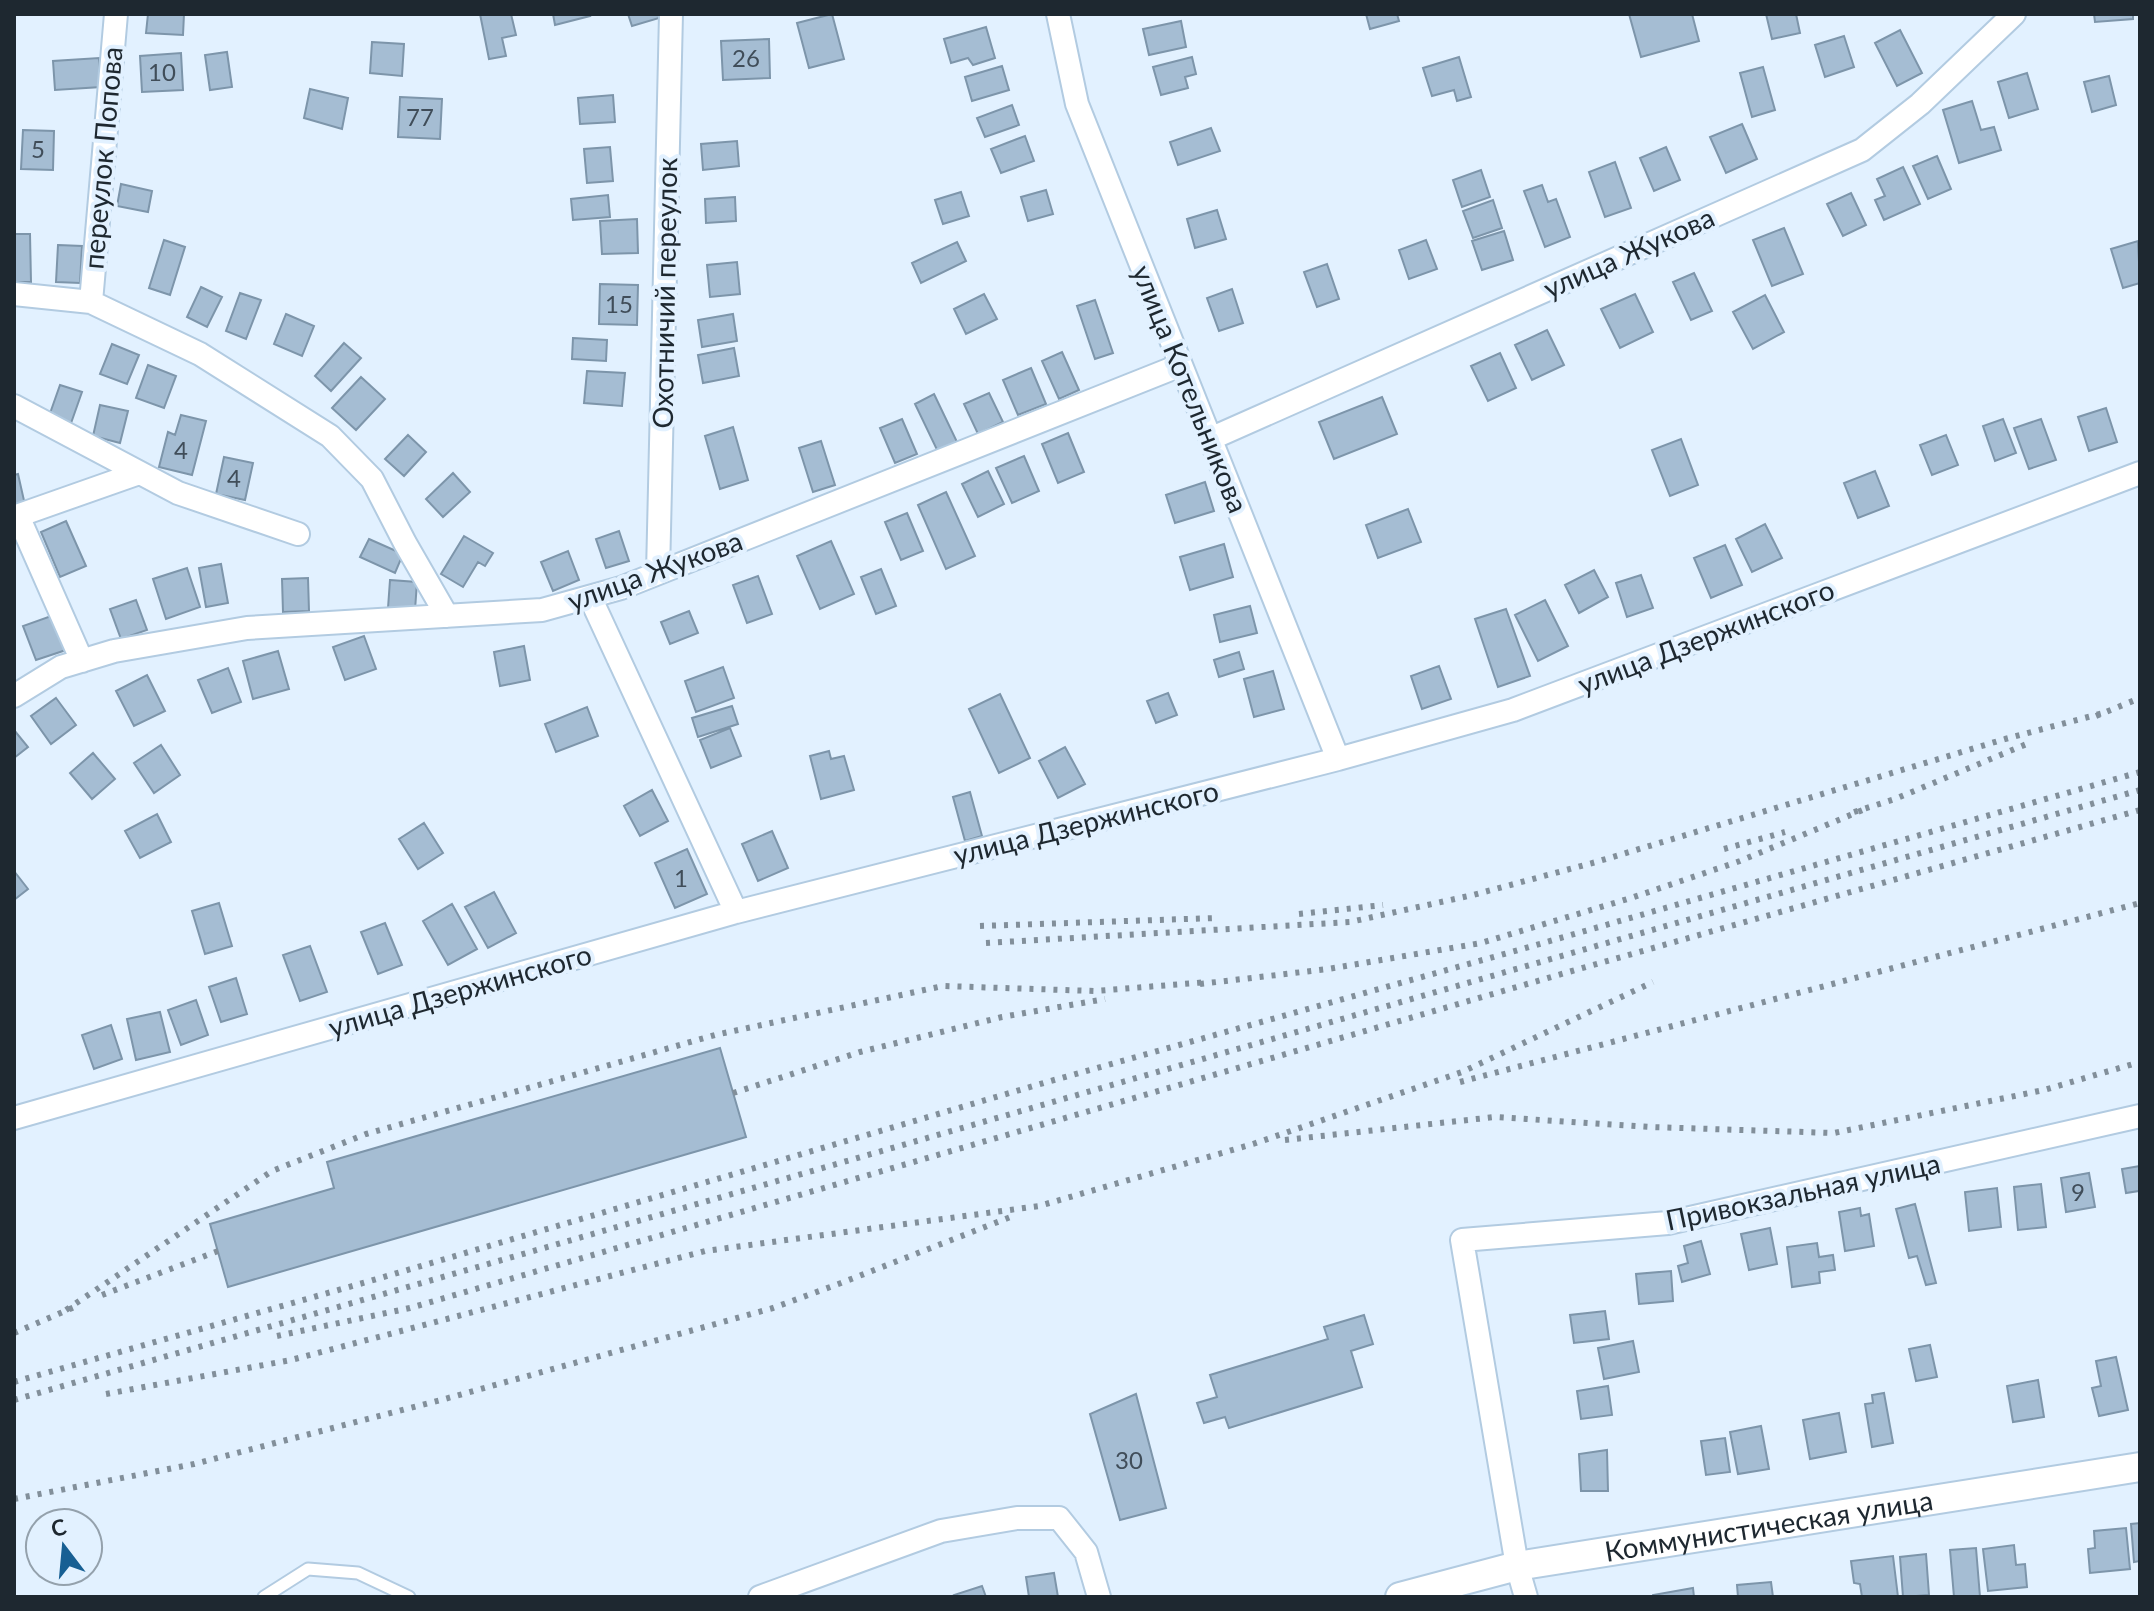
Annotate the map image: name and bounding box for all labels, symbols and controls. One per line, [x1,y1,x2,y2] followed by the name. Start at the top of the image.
[732,43,760,72] house number: 26
[75,45,129,271] street label: переулок Попова
[148,57,176,86] house number: 10
[406,102,434,131] house number: 77
[31,134,45,163] house number: 5
[645,157,683,429] street label: Охотничий переулок
[1538,199,1719,305] street label: улица Жукова
[1126,260,1256,518] street label: улица Котельникова
[605,289,633,318] house number: 15
[174,435,188,464] house number: 4
[227,463,241,492] house number: 4
[563,523,747,617] street label: улица Жукова
[1573,571,1839,701] street label: улица Дзержинского
[950,773,1222,871] street label: улица Дзержинского
[674,863,688,892] house number: 1
[324,936,595,1044] street label: улица Дзержинского
[1662,1145,1943,1237] street label: Привокзальная улица
[2071,1177,2085,1206] house number: 9
[1115,1445,1143,1474] house number: 30
[1602,1482,1935,1568] street label: Коммунистическая улица
[24,1507,104,1587] north arrow
[48,1512,69,1542] text: С

